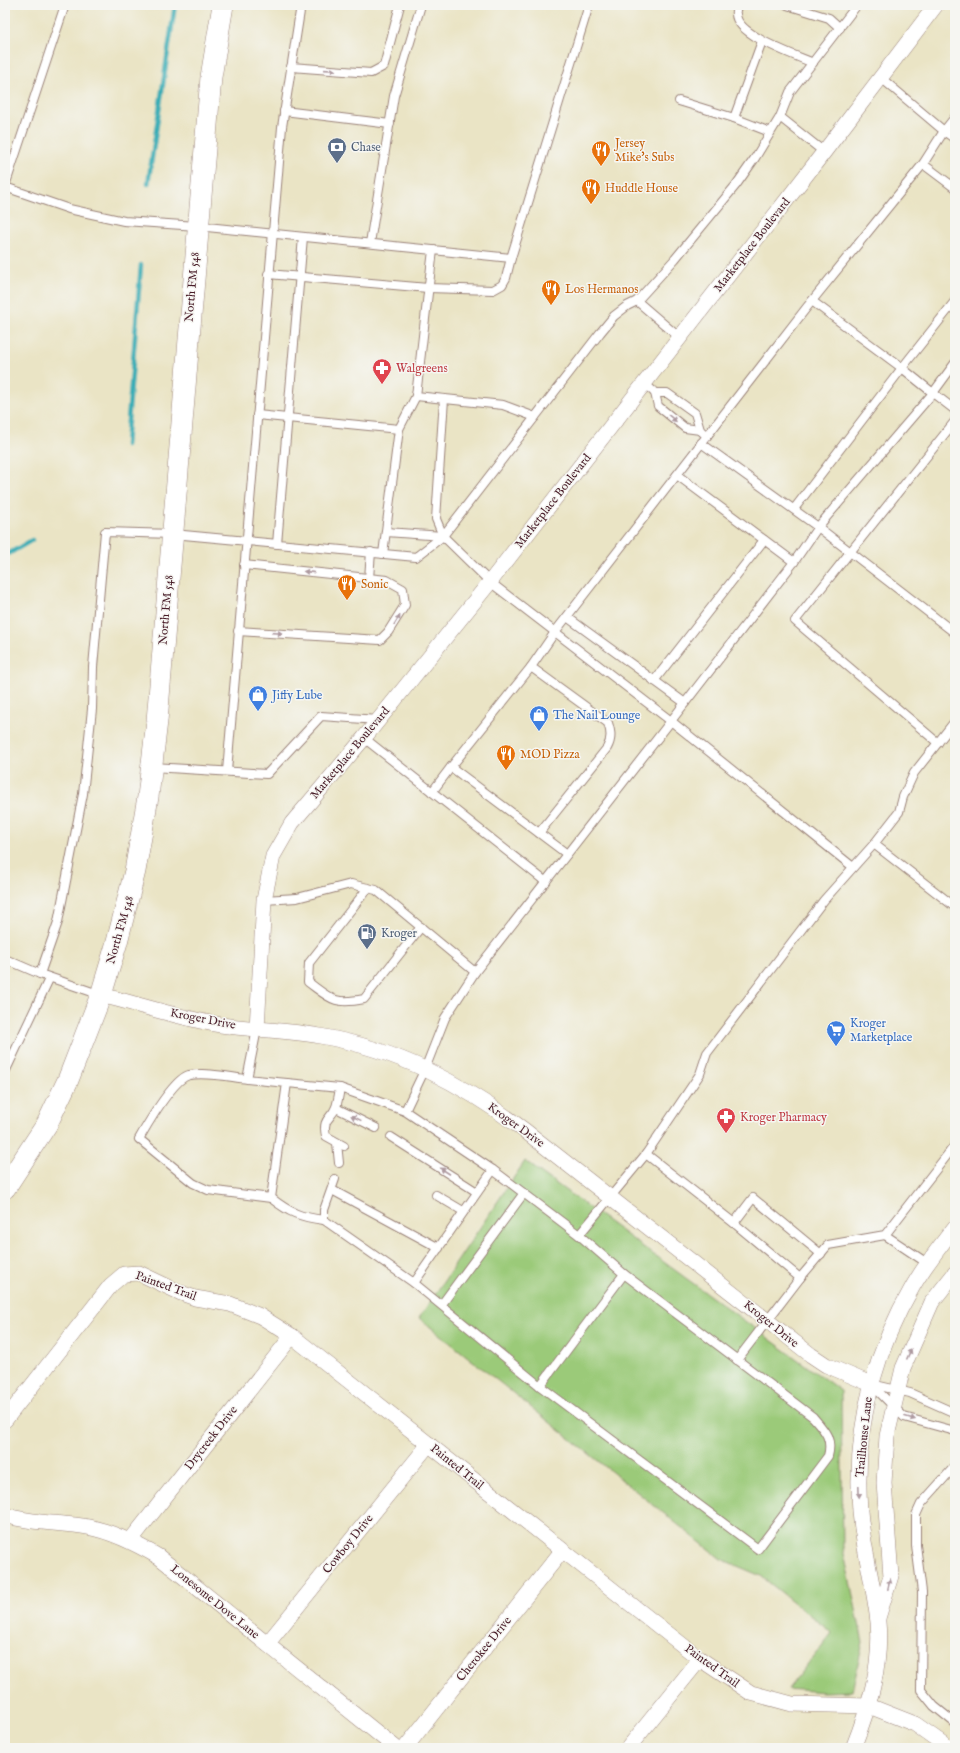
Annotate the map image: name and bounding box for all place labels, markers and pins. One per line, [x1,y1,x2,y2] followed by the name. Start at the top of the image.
[326,136,348,164] bank icon: Chase
[613,136,674,165] place label: Jersey Mike's Subs
[590,139,612,167] restaurant icon: Jersey Mike's Subs
[351,140,381,155] place label: Chase
[580,177,602,205] restaurant icon: Huddle House
[605,181,678,196] place label: Huddle House
[540,278,562,306] restaurant icon: Los Hermanos
[565,282,639,297] place label: Los Hermanos
[371,357,393,385] pharmacy icon: Walgreens
[396,361,448,376] place label: Walgreens
[336,573,358,601] restaurant icon: Sonic
[361,577,388,592] place label: Sonic
[247,684,269,712] shop icon: Jiffy Lube
[270,688,323,704] place label: Jiffy Lube
[528,704,550,732] shop icon: The Nail Lounge
[553,708,641,723] place label: The Nail Lounge
[495,743,517,771] restaurant icon: MOD Pizza
[520,747,580,762] place label: MOD Pizza
[356,922,378,950] fuel station icon: Kroger
[381,926,418,941] place label: Kroger
[850,1016,913,1046] place label: Kroger Marketplace
[825,1019,847,1047] supermarket icon: Kroger Marketplace
[715,1106,737,1134] pharmacy icon: Kroger Pharmacy
[740,1110,827,1125] place label: Kroger Pharmacy

